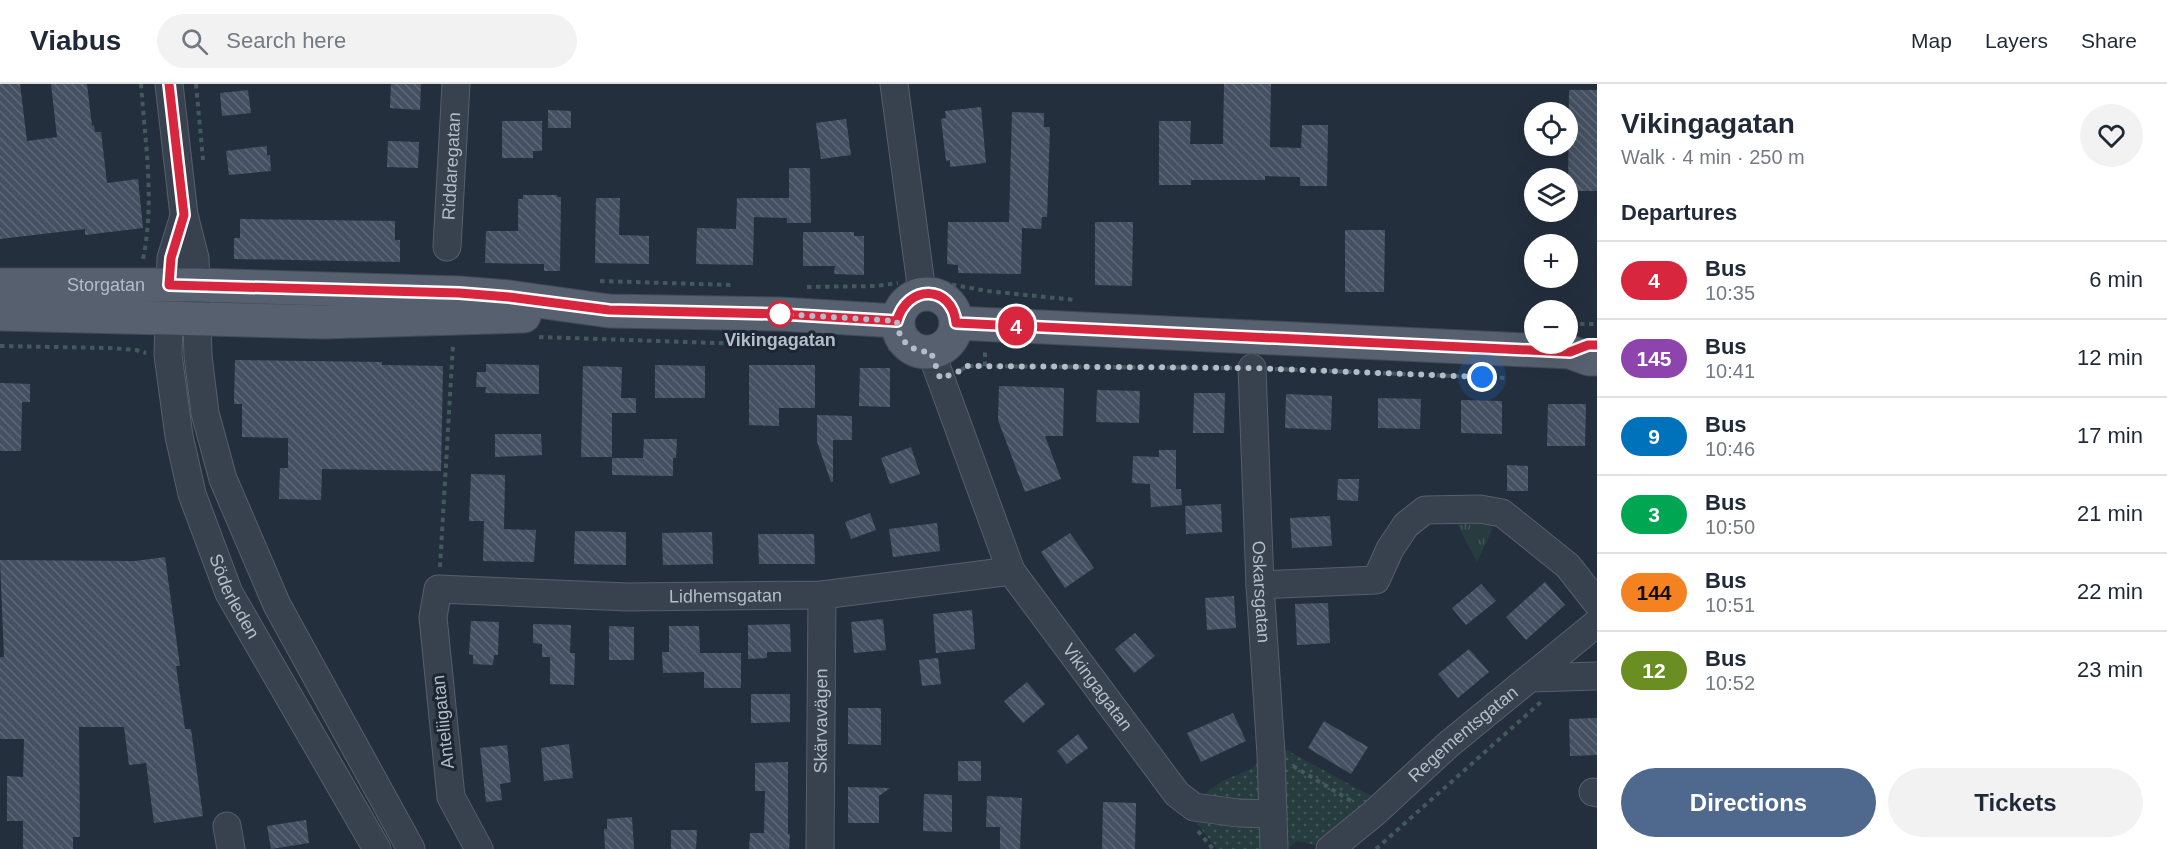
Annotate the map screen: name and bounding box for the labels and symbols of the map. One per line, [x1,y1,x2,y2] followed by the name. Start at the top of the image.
[438,112,464,221] street label: Riddaregatan
[67,275,145,295] street label: Storgatan
[767,301,793,327] marker: Vikingagatan
[996,306,1036,346] line badge: 4
[724,330,836,350] place label: Vikingagatan
[1467,362,1497,392] your location
[1248,540,1274,643] street label: Oskarsgatan
[205,551,263,642] street label: Söderleden
[669,585,782,607] street label: Lidhemsgatan
[1058,640,1137,735] street label: Vikingagatan
[811,668,831,774] street label: Skärvavägen
[428,674,458,770] street label: Anteliigatan
[1404,682,1522,786] street label: Regementsgatan

